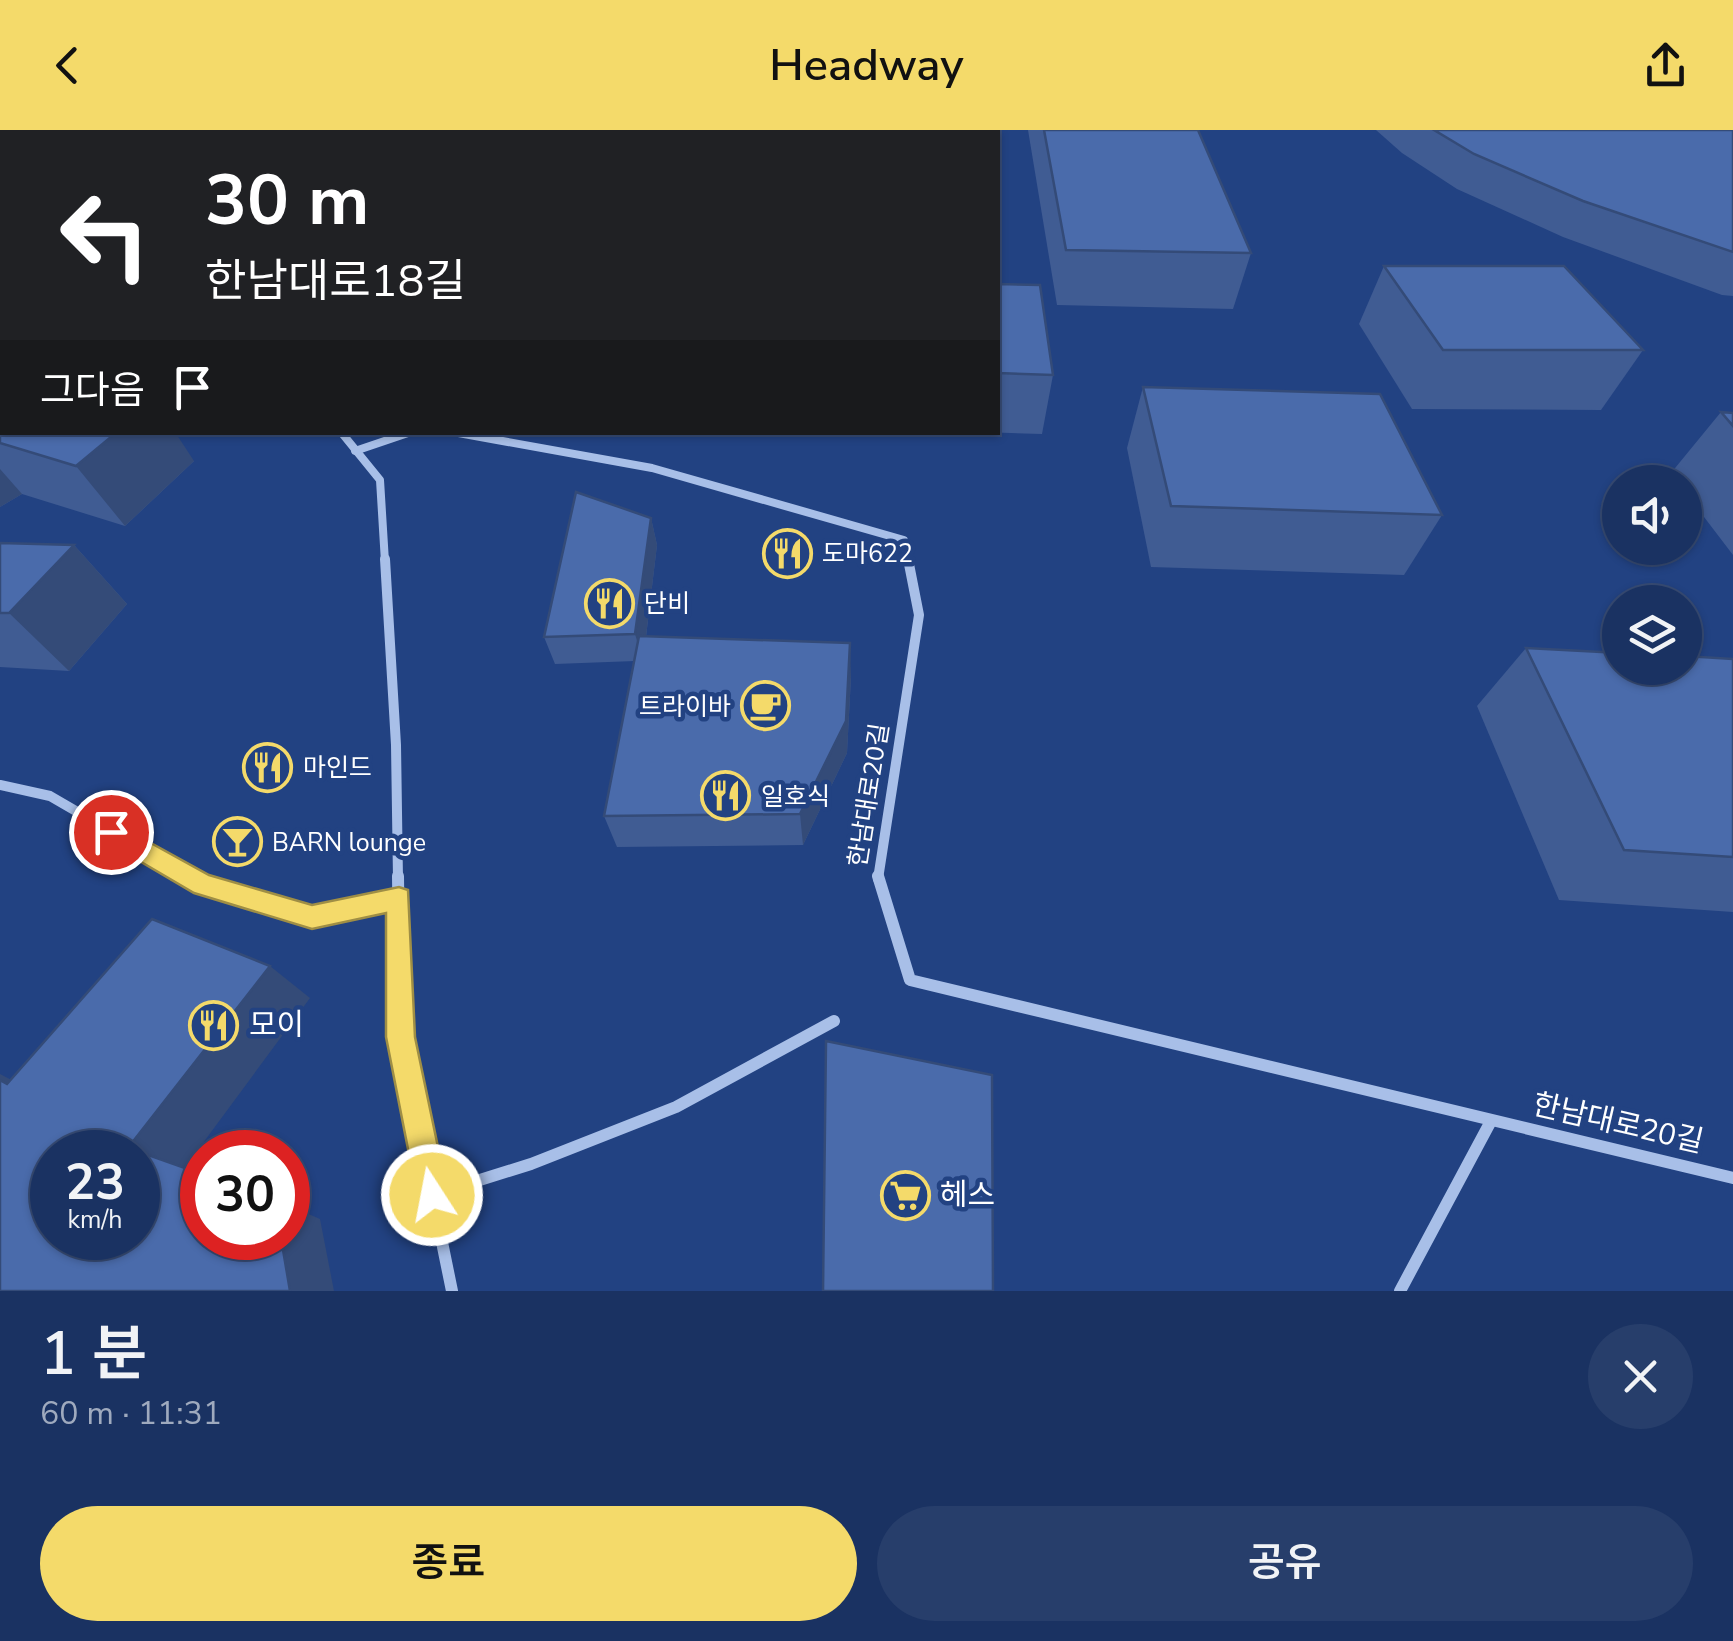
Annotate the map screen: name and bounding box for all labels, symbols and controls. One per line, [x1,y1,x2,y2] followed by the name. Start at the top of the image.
[769,35,964,96] text: Headway
[40,38,95,93] icon: back
[1638,38,1693,93] icon: share
[205,153,369,249] text: 30 m
[40,170,170,300] icon: left
[205,251,466,312] text: 한남대로18길
[165,360,220,415] icon: arrive
[40,365,145,416] text: 그다음
[1602,465,1702,685] map controls
[1602,465,1702,565] button: sound
[761,527,813,579] restaurant icon: 도마622
[822,537,913,571] place label: 도마622
[583,577,635,629] restaurant icon: 단비
[1602,585,1702,685] button: layers
[644,587,690,621] place label: 단비
[740,680,792,732] cafe icon: 트라이바
[639,690,731,724] place label: 트라이바
[841,721,897,869] street label: 한남대로20길
[242,741,294,793] restaurant icon: 마인드
[303,751,372,785] place label: 마인드
[700,770,752,822] restaurant icon: 일호식
[761,780,830,814] place label: 일호식
[69,790,154,875] pin
[84,805,139,860] icon: arrive
[211,816,263,868] bar icon: BARN lounge
[272,826,426,860] place label: BARN lounge
[188,999,240,1051] restaurant icon: 모이
[249,1005,304,1046] place label: 모이
[1529,1084,1707,1163] street label: 한남대로20길
[180,1130,310,1260] speed limit sign: 30
[380,1143,484,1247] position arrow
[65,1148,125,1217] text: 23
[879,1169,931,1221] supermarket icon: 헤스
[940,1175,995,1216] place label: 헤스
[67,1203,123,1237] text: km/h
[40,1313,147,1395] text: 1 분
[1588,1324,1693,1429] button: close
[40,1392,222,1435] text: 60 m · 11:31
[40,1506,857,1621] button: 종료
[877,1506,1693,1621] button: 공유

